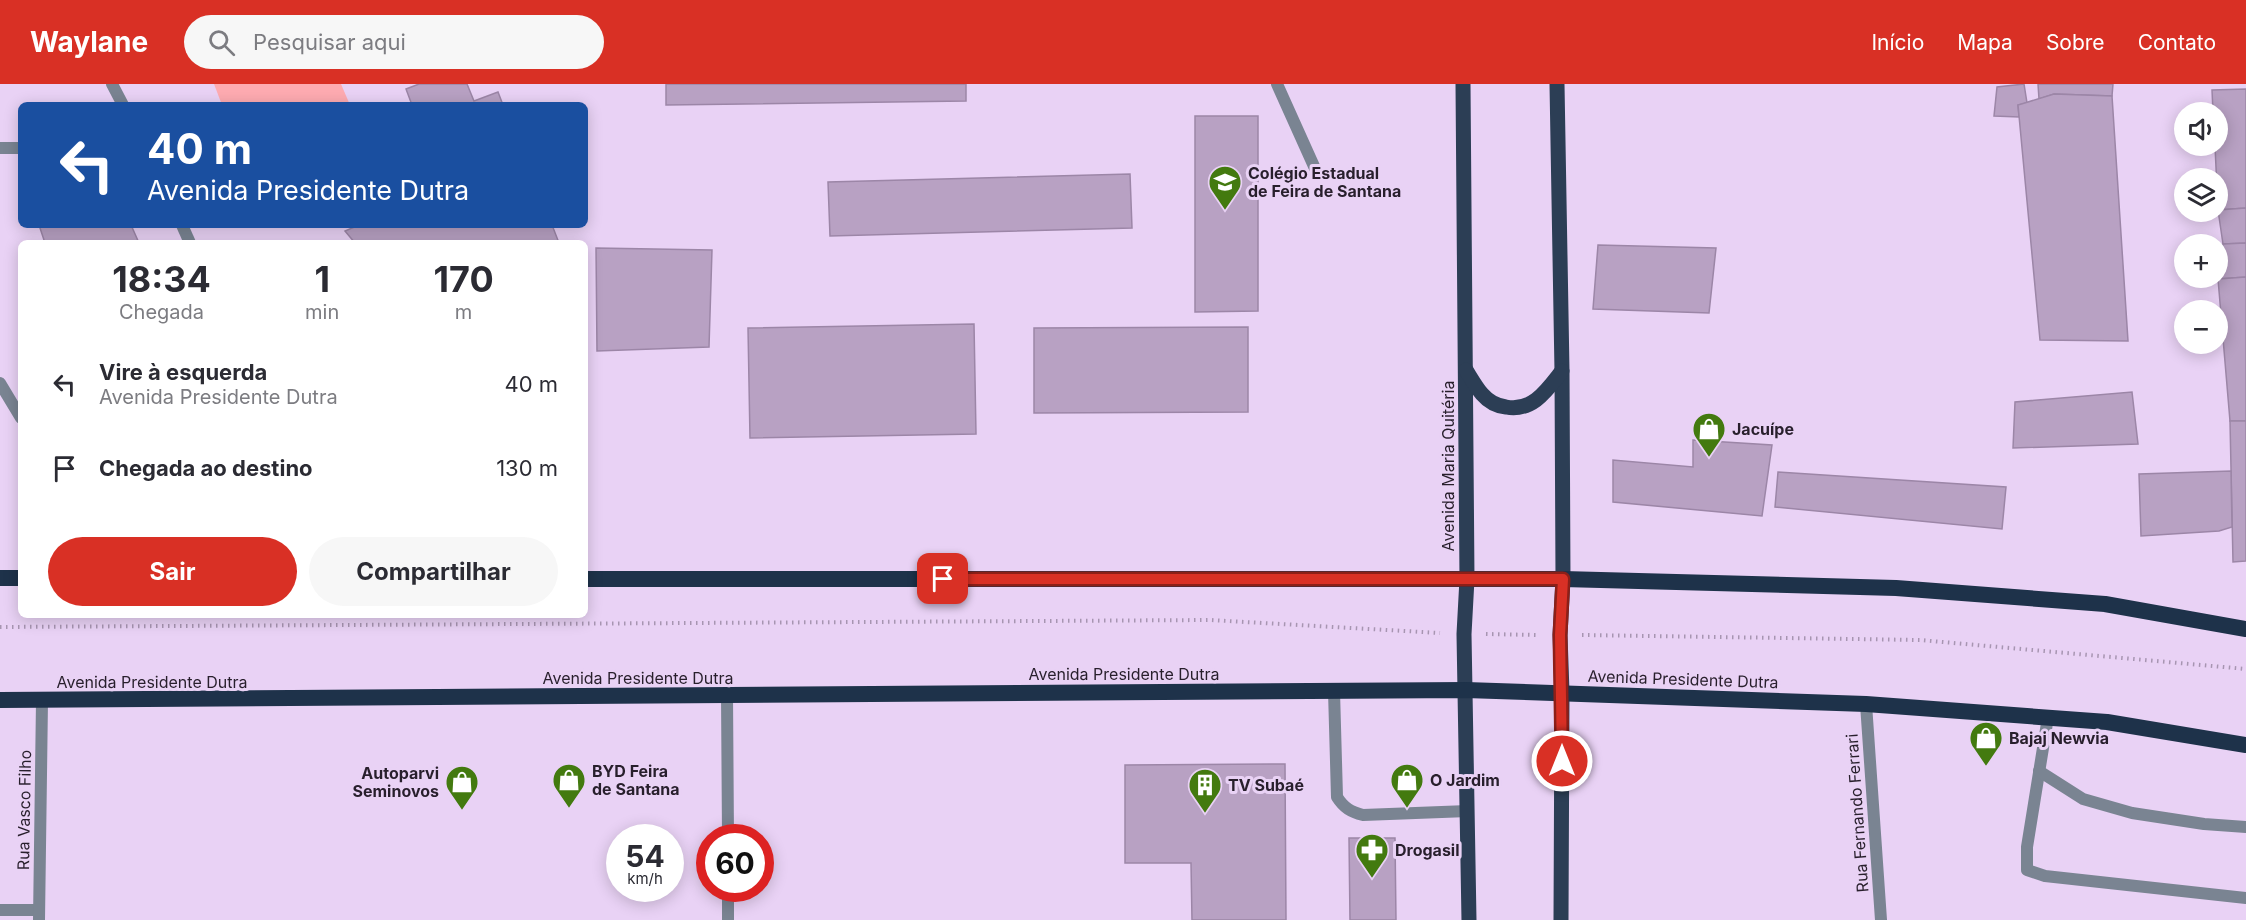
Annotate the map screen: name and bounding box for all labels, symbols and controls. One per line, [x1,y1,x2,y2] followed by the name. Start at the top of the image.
[184,15,604,69] search box
[30,25,148,59] text: Waylane
[205,26,238,59] icon: search
[253,29,406,55] text: Pesquisar aqui
[1871,30,1924,55] text: Início
[1957,30,2013,55] text: Mapa
[2046,30,2105,55] text: Sobre
[2138,30,2216,55] text: Contato
[2174,102,2228,354] map controls
[2174,102,2228,156] button: sound
[147,123,252,174] text: 40 m
[48,126,126,204] icon: left
[1248,163,1401,201] place label: Colégio Estadual de Feira de Santana
[1207,164,1243,211] school or university icon: Colégio Estadual de Feira de Santana
[2174,168,2228,222] button: layers
[147,174,469,207] text: Avenida Presidente Dutra
[2174,234,2228,288] button: +
[112,257,211,301] text: 18:34
[314,257,330,301] text: 1
[434,257,494,301] text: 170
[119,300,204,324] text: Chegada
[305,300,339,324] text: min
[455,300,472,324] text: m
[2174,300,2228,354] button: −
[99,359,267,385] text: Vire à esquerda
[48,368,81,401] icon: left
[504,371,558,397] text: 40 m
[1438,381,1458,551] street label: Avenida Maria Quitéria
[99,385,338,409] text: Avenida Presidente Dutra
[1691,411,1727,458] shop icon: Jacuípe
[1732,419,1794,439] place label: Jacuípe
[48,452,81,485] icon: arrive
[99,455,313,481] text: Chegada ao destino
[496,455,558,481] text: 130 m
[48,537,297,606] button: Sair
[309,537,558,606] button: Compartilhar
[917,553,968,604] pin
[926,562,959,595] icon: arrive
[1029,664,1219,684] street label: Avenida Presidente Dutra
[1587,666,1779,692] street label: Avenida Presidente Dutra
[543,668,733,688] street label: Avenida Presidente Dutra
[57,672,247,692] street label: Avenida Presidente Dutra
[1968,720,2004,767] shop icon: Bajaj Newvia
[2009,728,2109,748] place label: Bajaj Newvia
[1530,729,1594,793] position arrow
[1841,733,1873,893] street label: Rua Fernando Ferrari
[13,750,35,870] street label: Rua Vasco Filho
[592,761,680,799] place label: BYD Feira de Santana
[551,762,587,809] shop icon: BYD Feira de Santana
[1389,762,1425,809] shop icon: O Jardim
[352,763,439,801] place label: Autoparvi Seminovos
[444,764,480,811] shop icon: Autoparvi Seminovos
[1187,767,1223,814] building icon: TV Subaé
[1430,770,1500,790] place label: O Jardim
[1228,775,1304,795] place label: TV Subaé
[696,824,774,902] speed limit sign: 60
[1354,832,1390,879] pharmacy icon: Drogasil
[625,838,665,874] text: 54
[1395,840,1460,860] place label: Drogasil
[627,869,663,888] text: km/h

